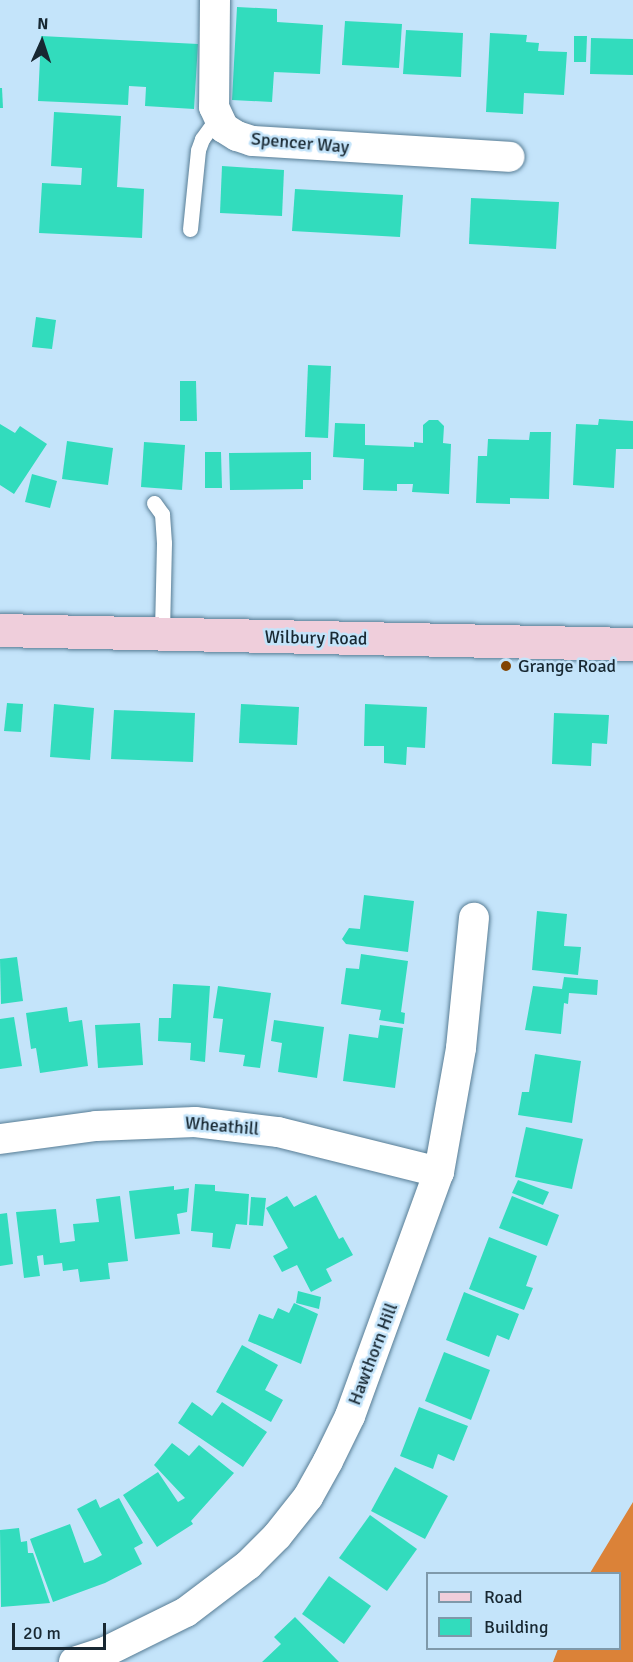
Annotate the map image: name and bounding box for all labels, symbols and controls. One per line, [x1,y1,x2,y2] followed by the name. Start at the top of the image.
[12,12,72,72] north arrow
[37,14,49,34] text: N
[250,128,350,158] street label: Spencer Way
[264,626,368,650] street label: Wilbury Road
[518,655,616,677] place label: Grange Road
[499,659,513,673] marker: Grange Road
[184,1112,260,1140] street label: Wheathill
[344,1300,402,1408] street label: Hawthorn Hill
[426,1572,621,1650] legend
[484,1586,523,1608] text: Road
[15,1611,110,1649] scale bar
[484,1616,548,1638] text: Building
[23,1622,61,1644] text: 20 m

